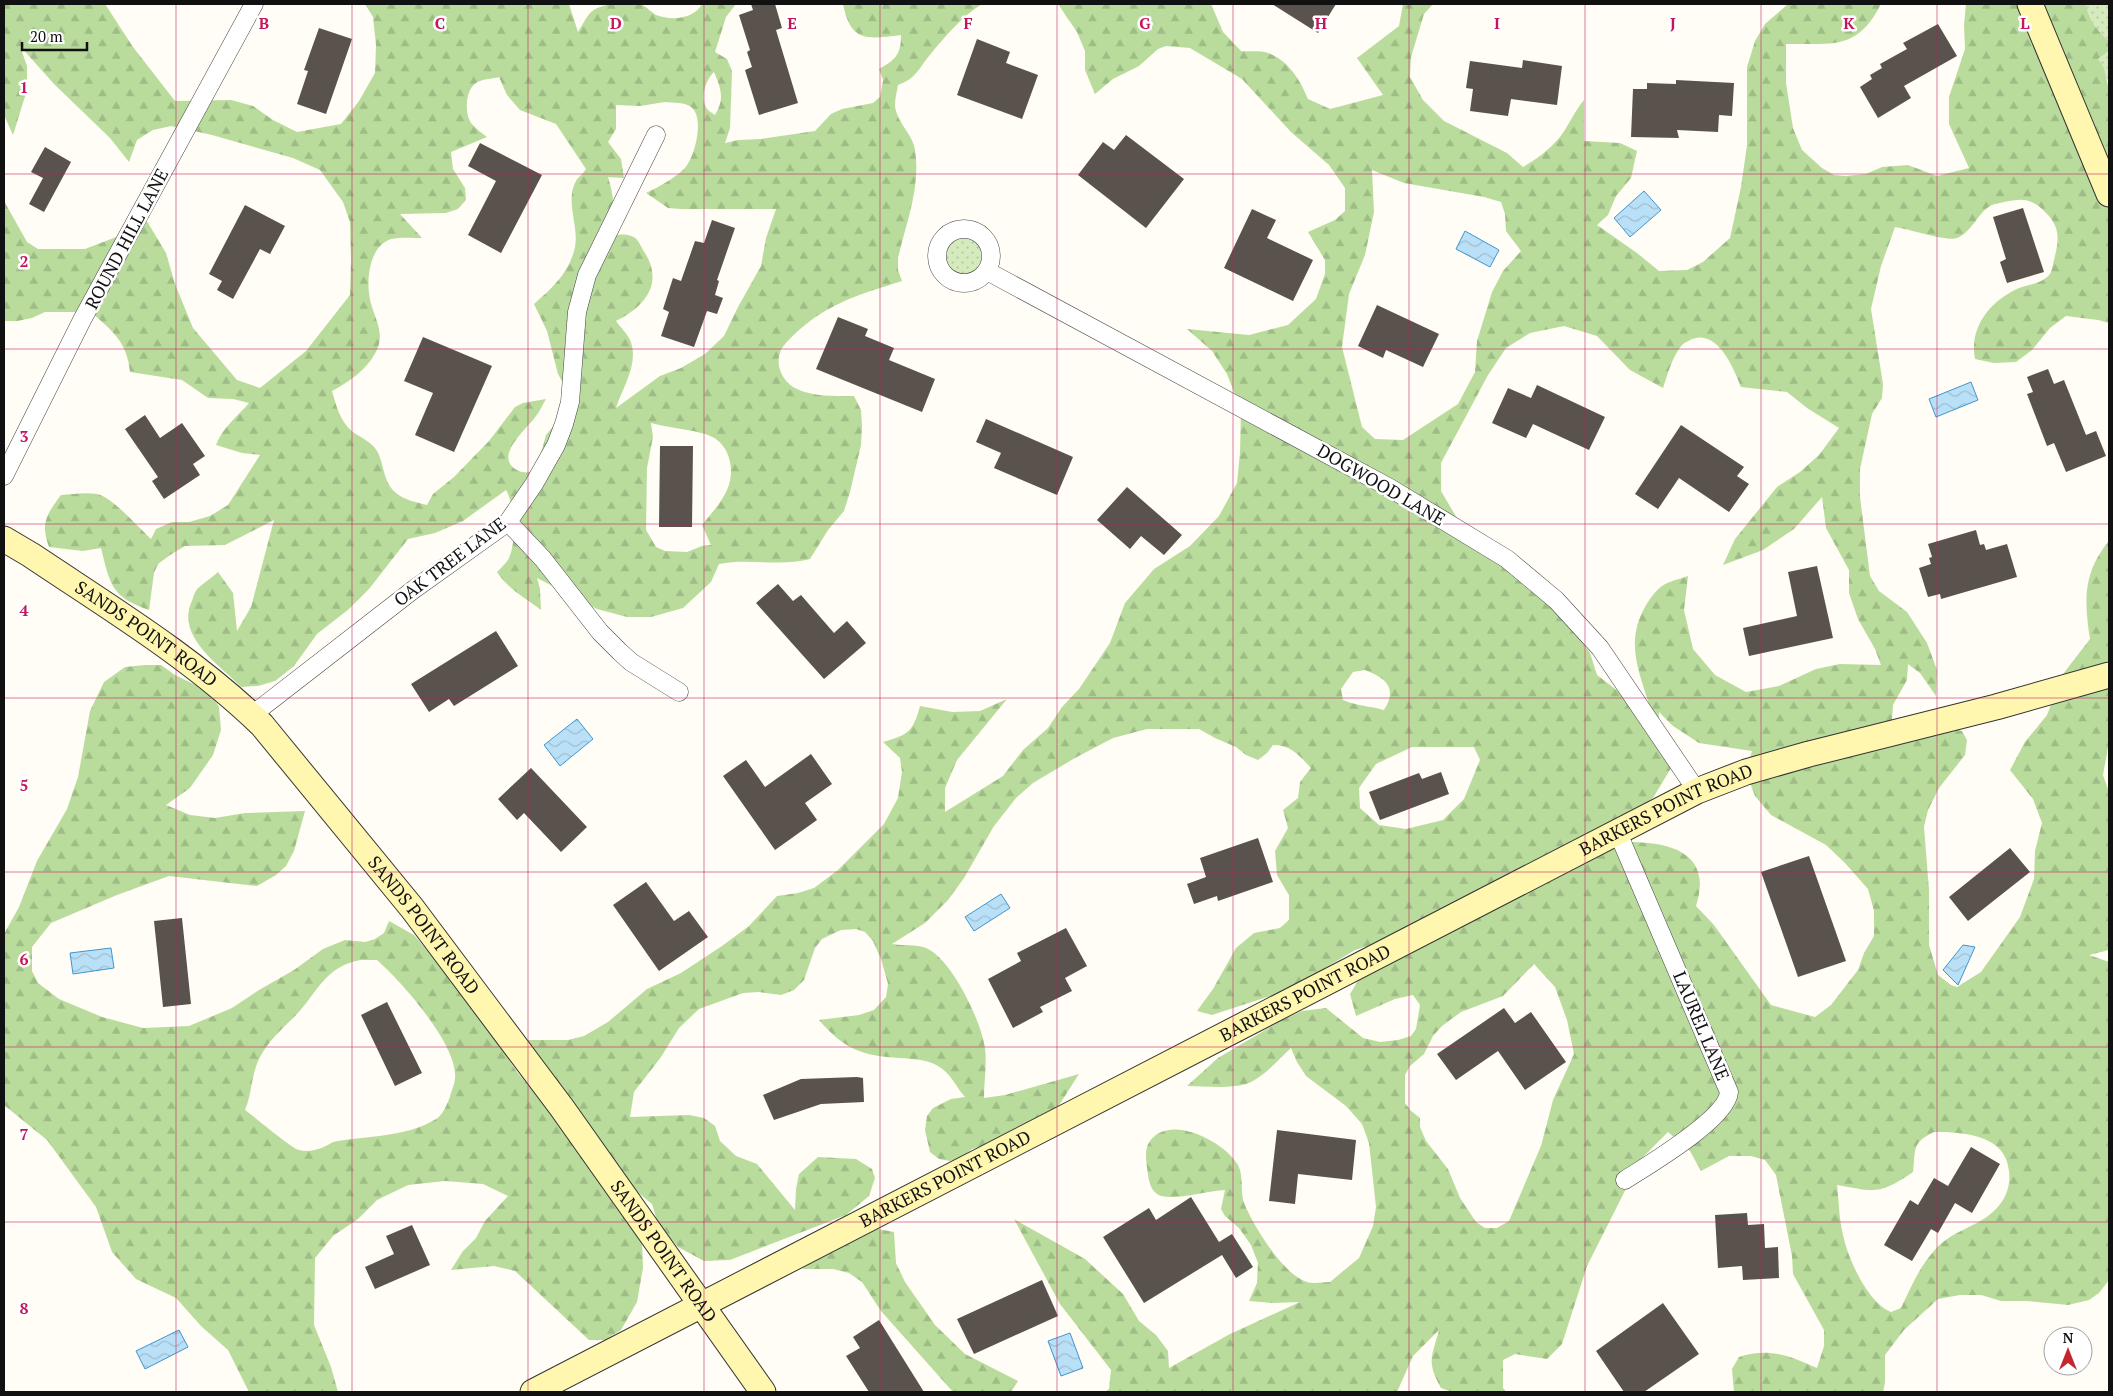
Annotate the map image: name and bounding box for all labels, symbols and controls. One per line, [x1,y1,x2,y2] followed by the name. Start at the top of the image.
[259,12,269,34] text: B
[435,12,445,34] text: C
[610,12,622,34] text: D
[787,12,797,34] text: E
[963,12,973,34] text: F
[1139,12,1151,34] text: G
[1315,12,1327,34] text: H
[1494,12,1500,34] text: I
[1670,12,1676,34] text: J
[1843,12,1855,34] text: K
[2020,12,2030,34] text: L
[22,20,88,52] scale bar
[30,26,63,46] text: 20 m
[19,76,29,98] text: 1
[79,164,173,313] street label: ROUND HILL LANE
[19,250,29,272] text: 2
[19,425,29,447] text: 3
[1313,438,1450,531] street label: DOGWOOD LANE
[389,511,510,611] street label: OAK TREE LANE
[71,575,223,692] street label: SANDS POINT ROAD
[19,599,29,621] text: 4
[1575,758,1756,861] street label: BARKERS POINT ROAD
[19,774,29,796] text: 5
[363,850,486,999] street label: SANDS POINT ROAD
[1215,938,1394,1047] street label: BARKERS POINT ROAD
[19,948,29,970] text: 6
[1668,967,1736,1084] street label: LAUREL LANE
[19,1123,29,1145] text: 7
[855,1124,1035,1232] street label: BARKERS POINT ROAD
[606,1175,723,1327] street label: SANDS POINT ROAD
[19,1297,29,1319] text: 8
[2043,1326,2093,1376] north arrow
[2063,1328,2074,1347] text: N

